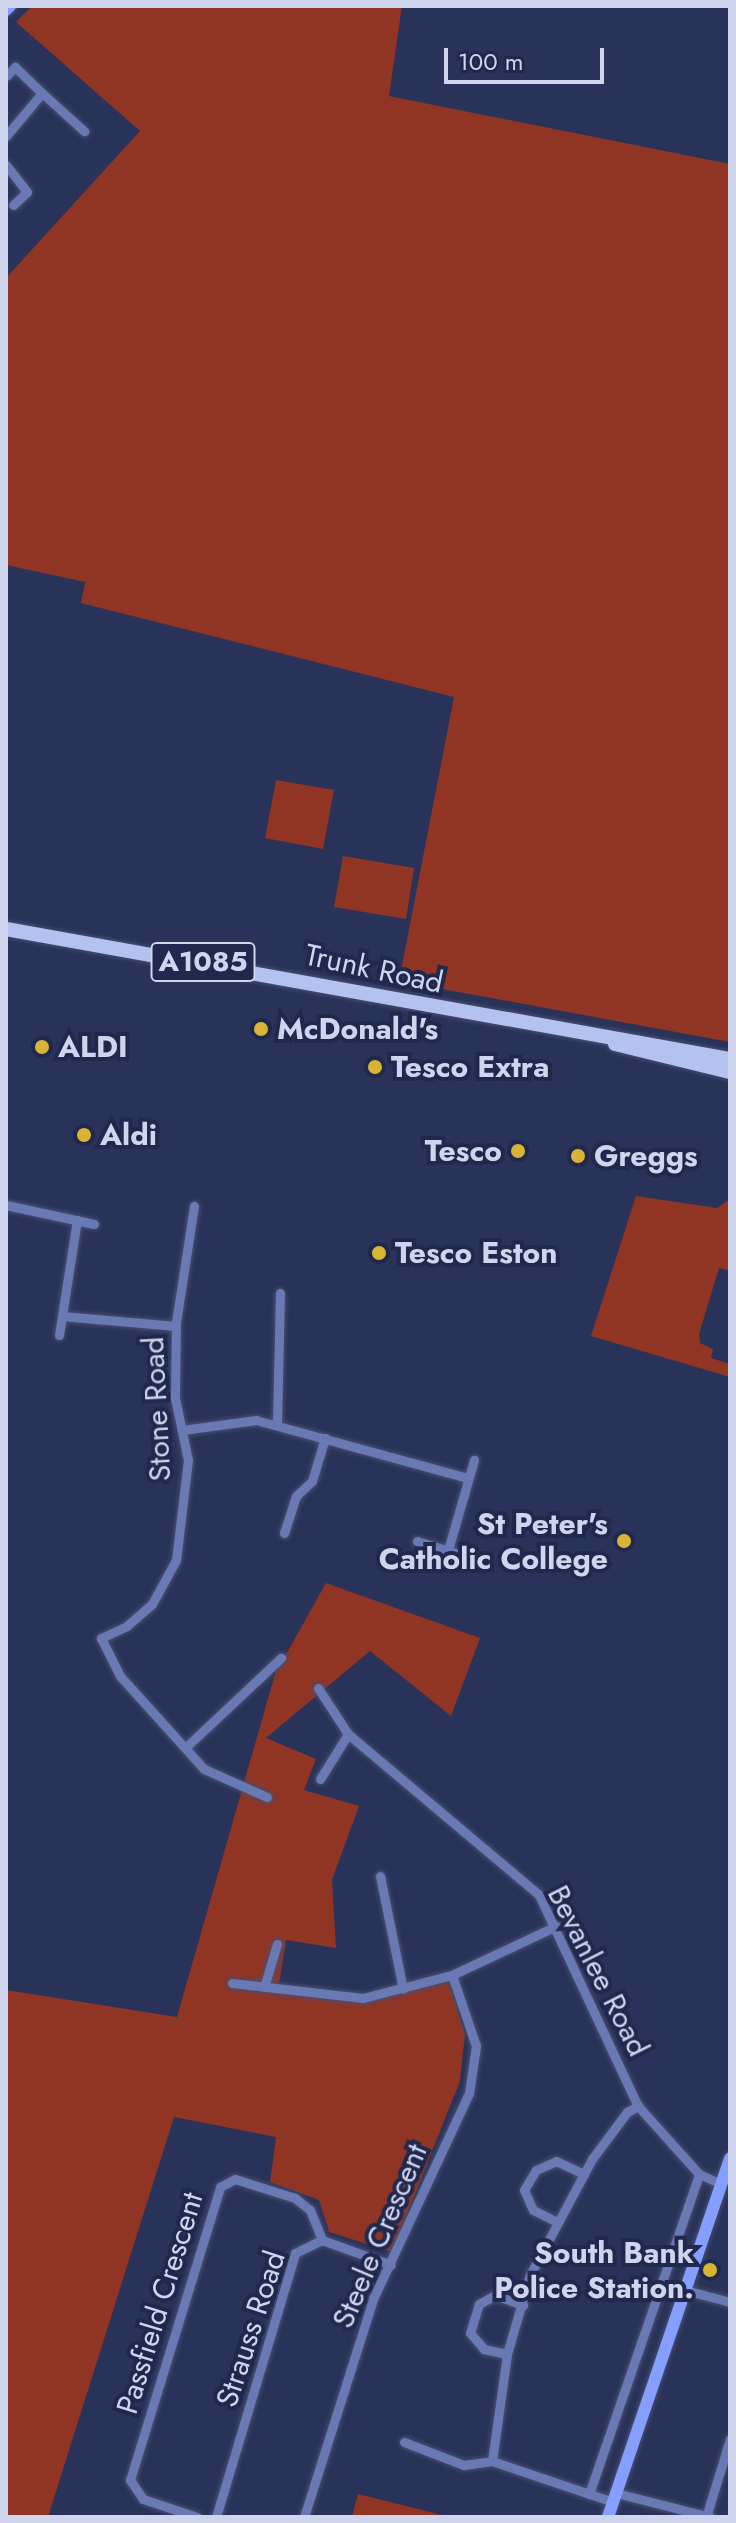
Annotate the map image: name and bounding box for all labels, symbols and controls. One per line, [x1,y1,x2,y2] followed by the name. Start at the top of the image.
[448,32,608,82] scale bar
[458,44,524,79] text: 100 m
[302,937,446,1001] street label: Trunk Road
[149,938,257,986] road number: A1085
[277,1011,438,1047] place label: McDonald's
[252,1020,270,1038] marker: McDonald's
[58,1029,127,1065] place label: ALDI
[33,1038,51,1056] marker: ALDI
[391,1049,549,1085] place label: Tesco Extra
[366,1058,384,1076] marker: Tesco Extra
[100,1117,157,1153] place label: Aldi
[75,1126,93,1144] marker: Aldi
[425,1133,502,1169] place label: Tesco
[594,1138,698,1174] place label: Greggs
[509,1142,527,1160] marker: Tesco
[569,1147,587,1165] marker: Greggs
[395,1235,557,1271] place label: Tesco Eston
[370,1244,388,1262] marker: Tesco Eston
[135,1336,179,1482] street label: Stone Road
[379,1506,608,1576] place label: St Peter's Catholic College
[615,1532,633,1550] marker: St Peter's Catholic College
[540,1880,656,2062] street label: Bevanlee Road
[325,2138,435,2334] street label: Steele Crescent
[109,2188,211,2418] street label: Passfield Crescent
[494,2235,694,2306] place label: South Bank Police Station.
[209,2246,293,2412] street label: Strauss Road
[701,2261,719,2279] marker: South Bank Police Station.

